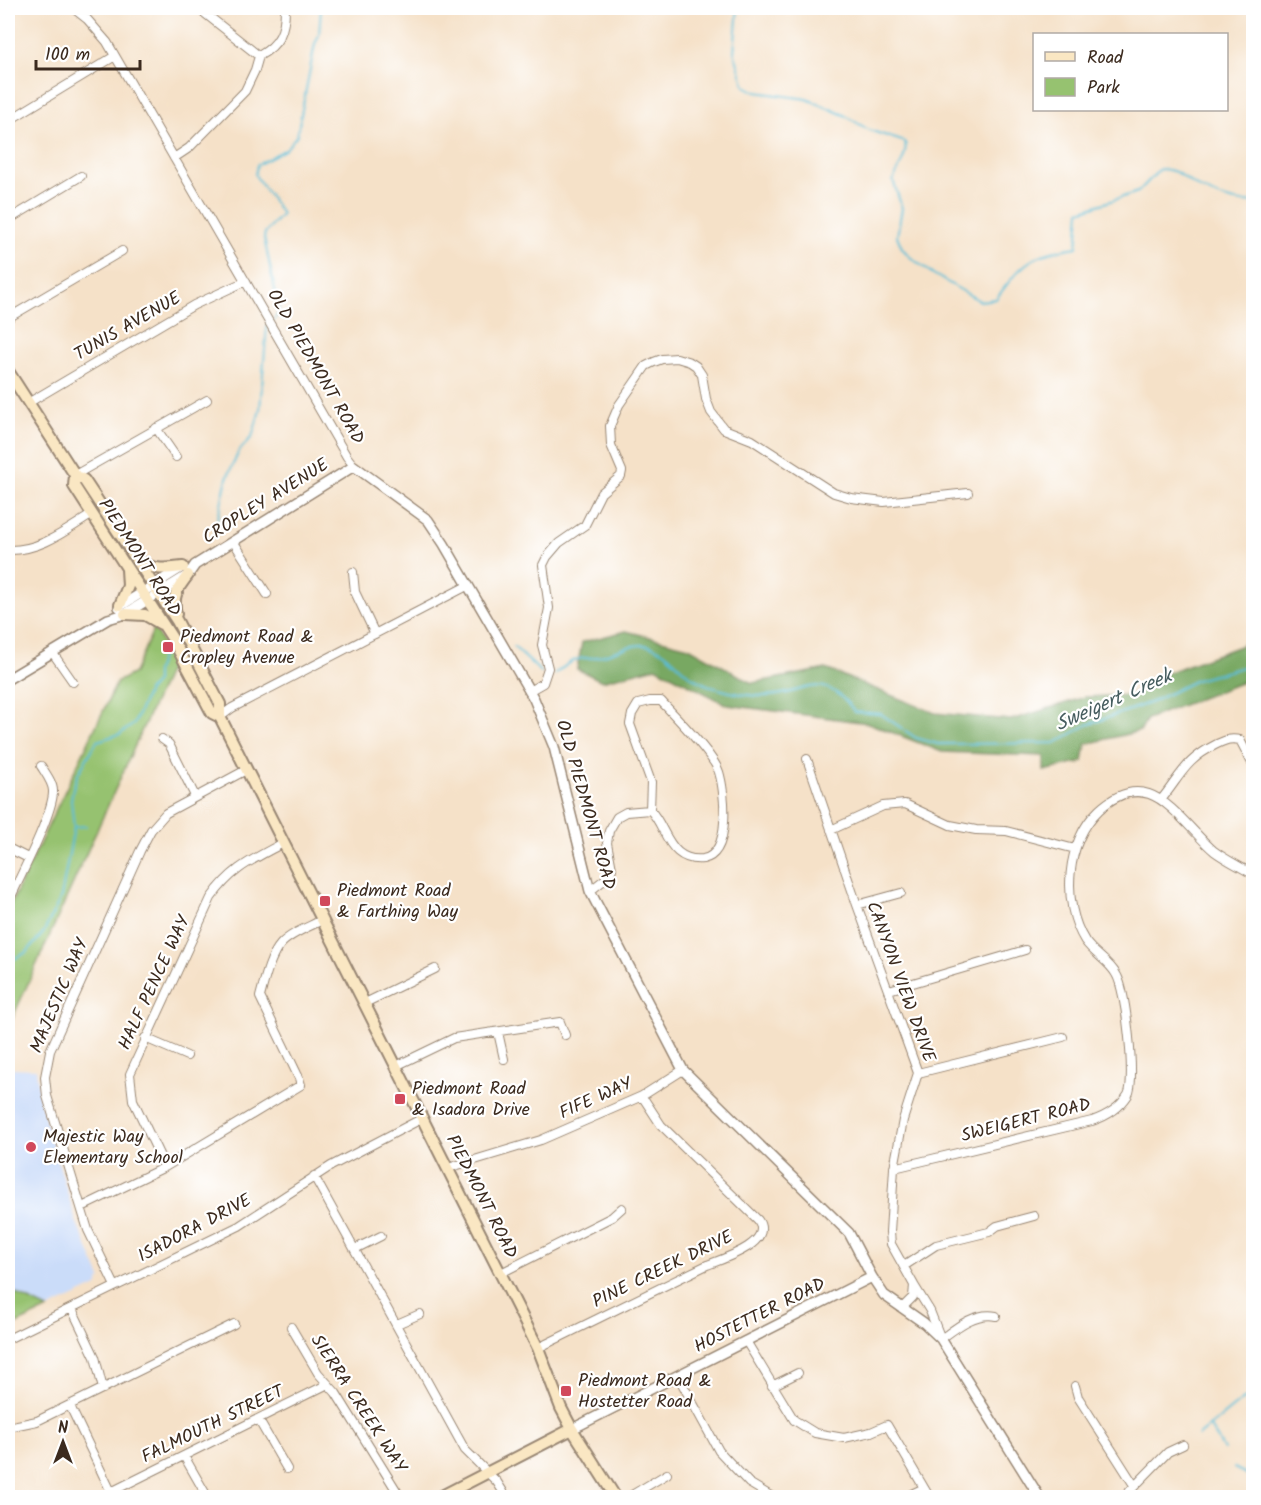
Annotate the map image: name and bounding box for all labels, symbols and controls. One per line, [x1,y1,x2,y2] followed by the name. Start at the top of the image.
[36,33,140,71] scale bar
[1033,33,1228,111] legend
[45,41,90,70] text: 100 m
[1087,44,1124,73] text: Road
[1087,74,1120,103] text: Park
[69,284,187,369] street label: TUNIS AVENUE
[259,284,372,451] street label: OLD PIEDMONT ROAD
[197,451,335,553] street label: CROPLEY AVENUE
[90,493,188,623] street label: PIEDMONT ROAD
[180,623,313,673] place label: Piedmont Road & Cropley Avenue
[161,640,175,654] marker: Piedmont Road & Cropley Avenue
[1051,660,1180,741] water label: Sweigert Creek
[547,717,623,894] street label: OLD PIEDMONT ROAD
[337,877,458,927] place label: Piedmont Road & Farthing Way
[318,894,332,908] marker: Piedmont Road & Farthing Way
[857,897,943,1067] street label: CANYON VIEW DRIVE
[111,910,199,1055] street label: HALF PENCE WAY
[23,933,97,1058] street label: MAJESTIC WAY
[555,1070,638,1128] street label: FIFE WAY
[412,1075,530,1125] place label: Piedmont Road & Isadora Drive
[958,1091,1094,1151] street label: SWEIGERT ROAD
[393,1092,407,1106] marker: Piedmont Road & Isadora Drive
[43,1123,184,1173] place label: Majestic Way Elementary School
[437,1130,525,1264] street label: PIEDMONT ROAD
[24,1140,38,1154] marker: Majestic Way Elementary School
[133,1187,257,1271] street label: ISADORA DRIVE
[588,1223,739,1317] street label: PINE CREEK DRIVE
[689,1270,831,1362] street label: HOSTETTER ROAD
[302,1329,414,1480] street label: SIERRA CREEK WAY
[578,1367,711,1417] place label: Piedmont Road & Hostetter Road
[137,1377,290,1472] street label: FALMOUTH STREET
[559,1384,573,1398] marker: Piedmont Road & Hostetter Road
[33,1412,93,1472] north arrow
[58,1416,68,1441] text: N

